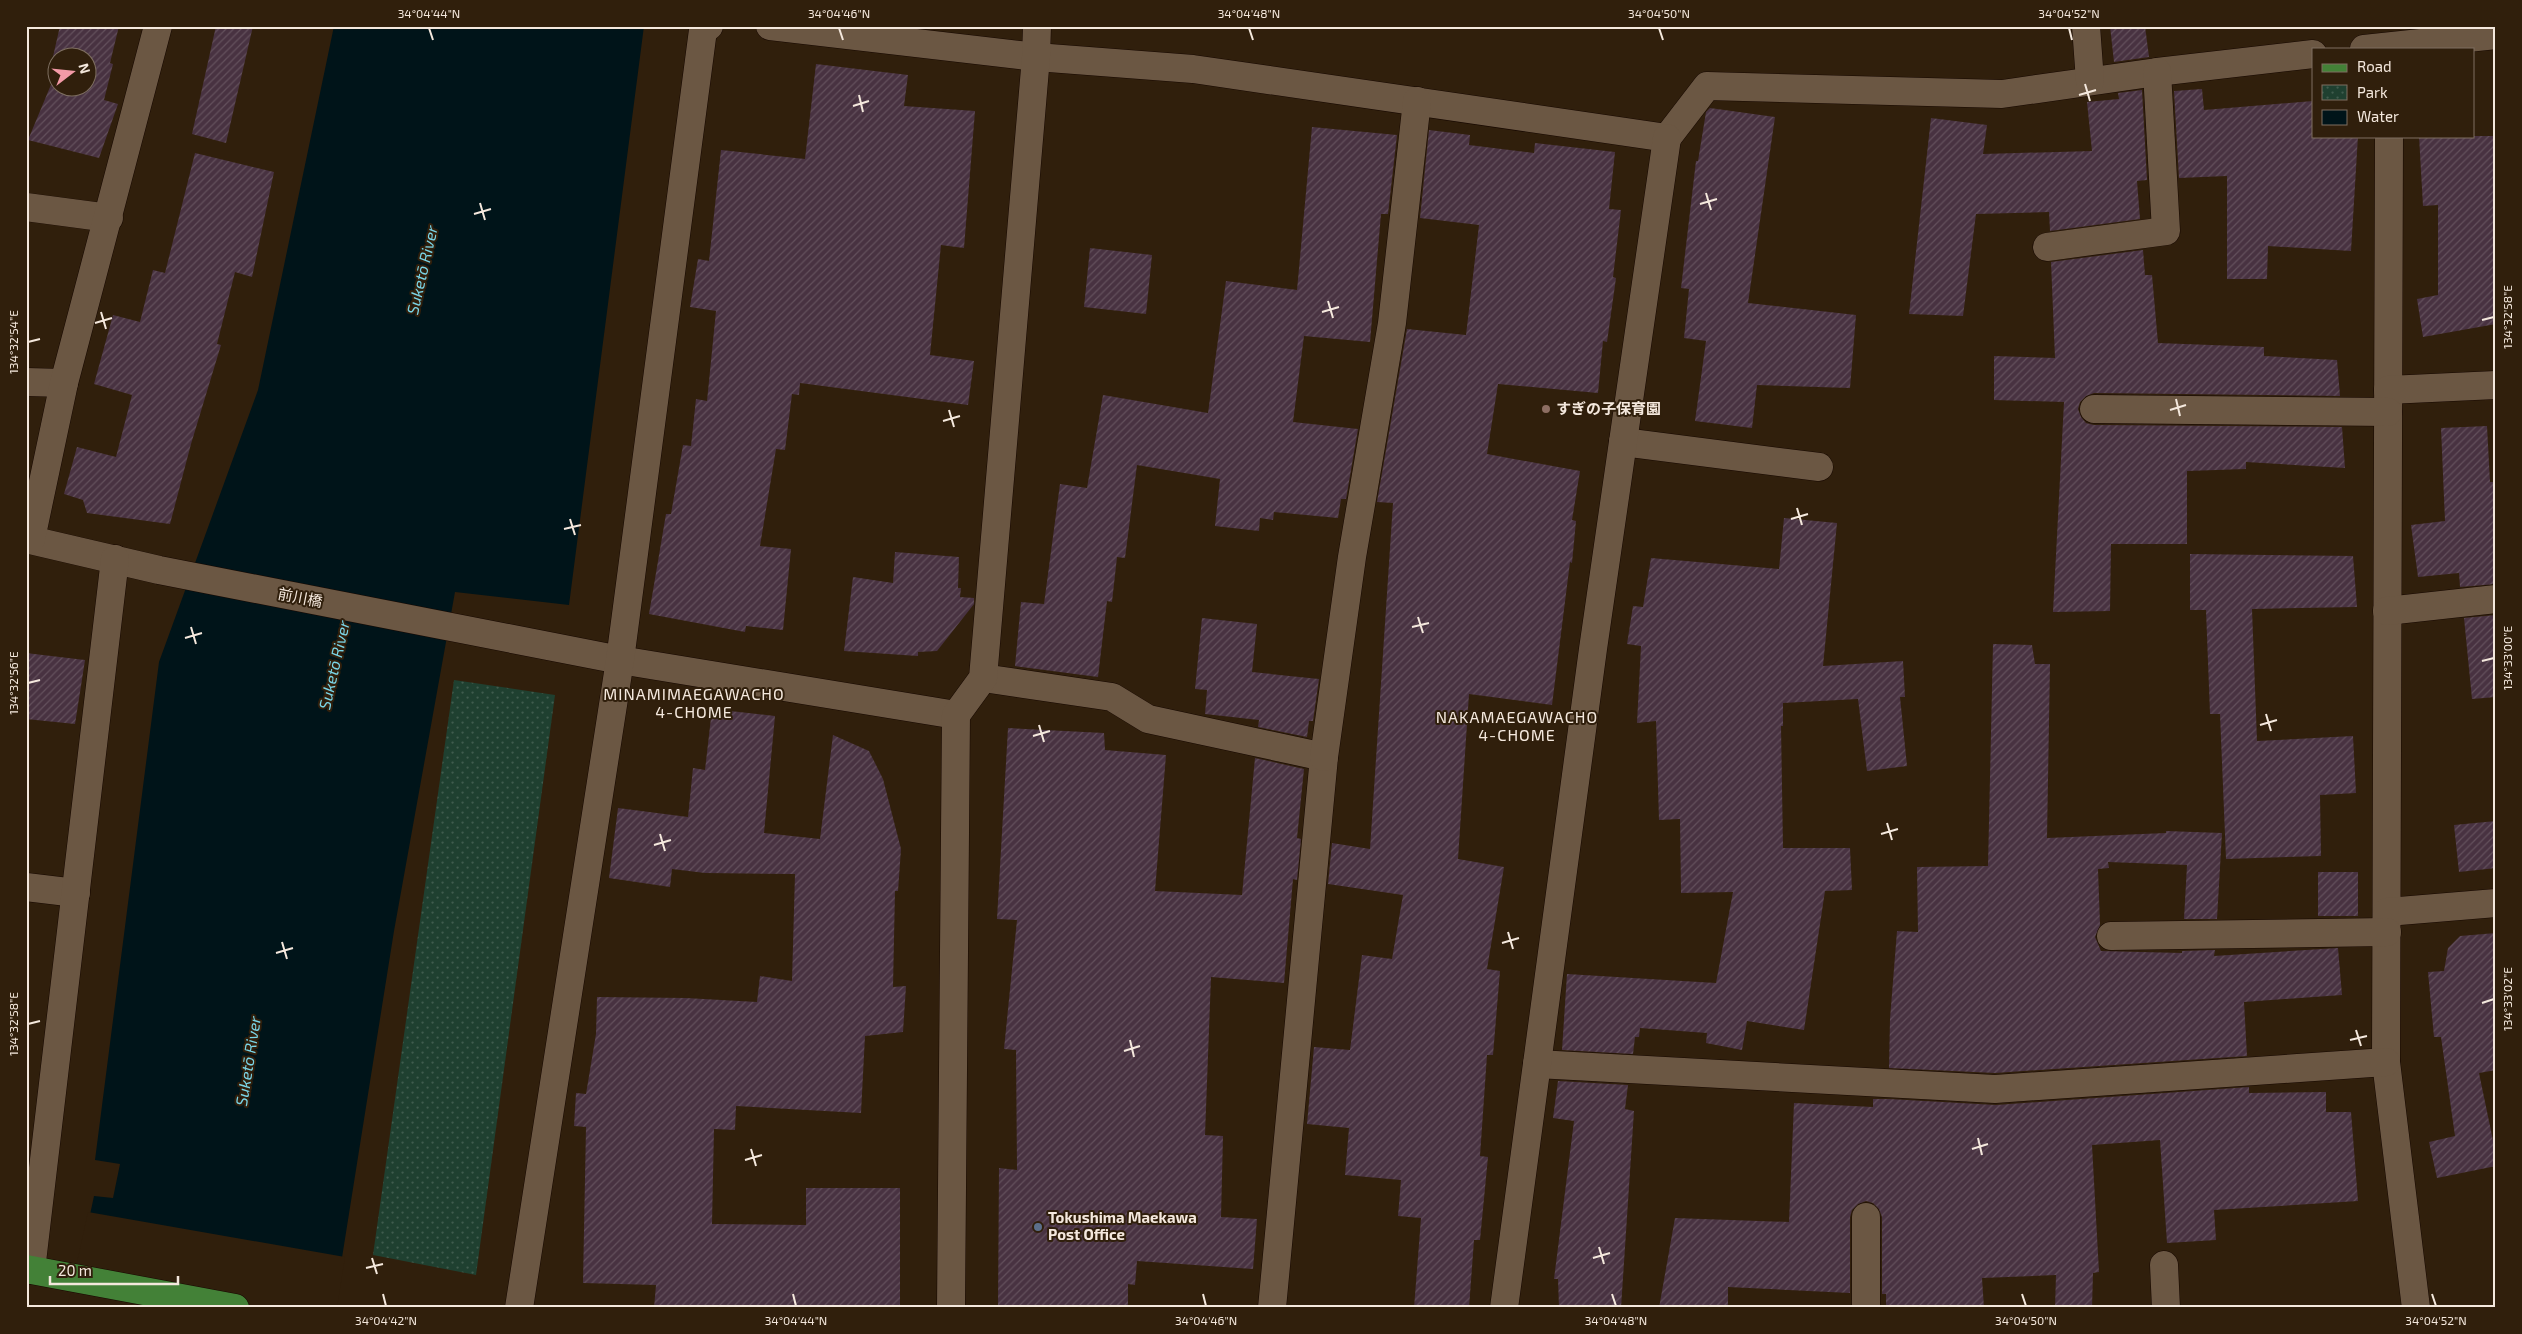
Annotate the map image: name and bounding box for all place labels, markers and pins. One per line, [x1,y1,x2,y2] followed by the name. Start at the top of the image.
[1556,399,1661,417] place label: すぎの子保育園
[1540,403,1552,415] marker: すぎの子保育園
[1048,1208,1197,1243] place label: Tokushima Maekawa Post Office
[1032,1221,1044,1233] marker: Tokushima Maekawa Post Office

